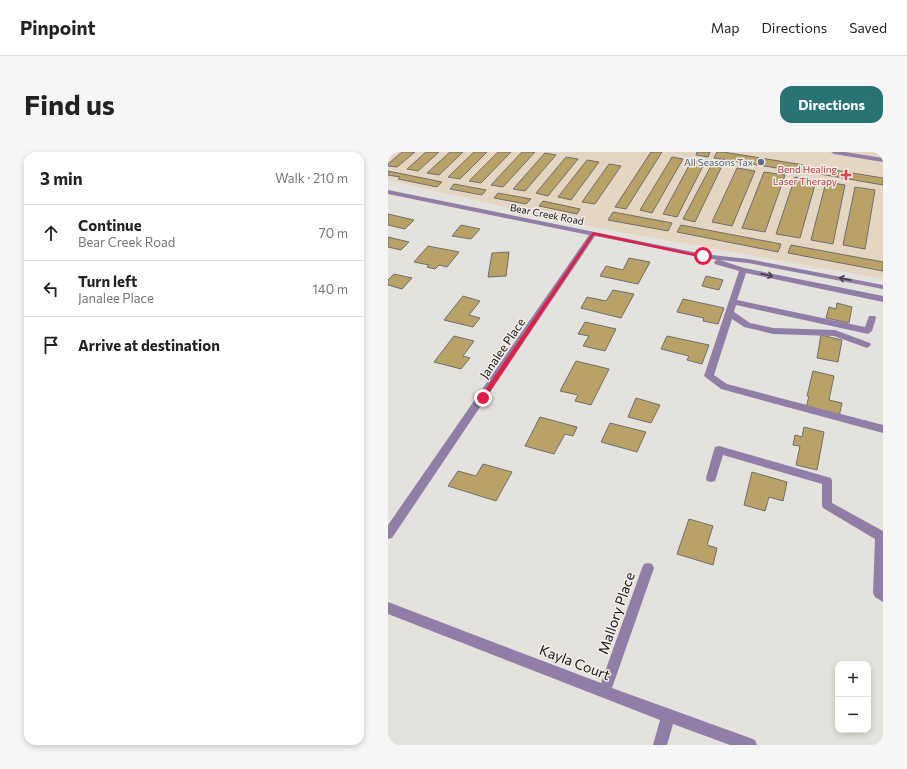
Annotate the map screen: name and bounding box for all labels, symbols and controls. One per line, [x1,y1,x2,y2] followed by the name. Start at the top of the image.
[20,16,96,39] text: Pinpoint
[711,19,740,36] text: Map
[762,19,827,36] text: Directions
[849,19,887,36] text: Saved
[780,86,883,123] button: Directions
[24,87,115,121] text: Find us
[684,156,754,168] place label: All Seasons Tax
[756,157,766,167] marker: All Seasons Tax
[773,163,838,187] place label: Bend Healing Laser Therapy
[40,168,83,189] text: 3 min
[840,169,852,181] marker: Bend Healing Laser Therapy
[275,170,348,186] text: Walk · 210 m
[509,201,585,227] street label: Bear Creek Road
[78,216,142,234] text: Continue
[40,222,62,244] icon: ahead
[319,225,348,241] text: 70 m
[78,234,175,250] text: Bear Creek Road
[694,247,712,265] route start
[78,272,137,290] text: Turn left
[760,272,773,280] one-way arrow
[839,275,852,283] one-way arrow
[40,278,62,300] icon: left
[312,281,348,297] text: 140 m
[78,290,154,306] text: Janalee Place
[477,315,528,382] street label: Janalee Place
[40,334,62,356] icon: arrive
[78,336,220,354] text: Arrive at destination
[474,389,492,407] route end
[594,570,638,656] street label: Mallory Place
[537,641,613,683] street label: Kayla Court
[835,661,871,733] map controls
[835,661,871,697] button: +
[835,697,871,733] button: −

